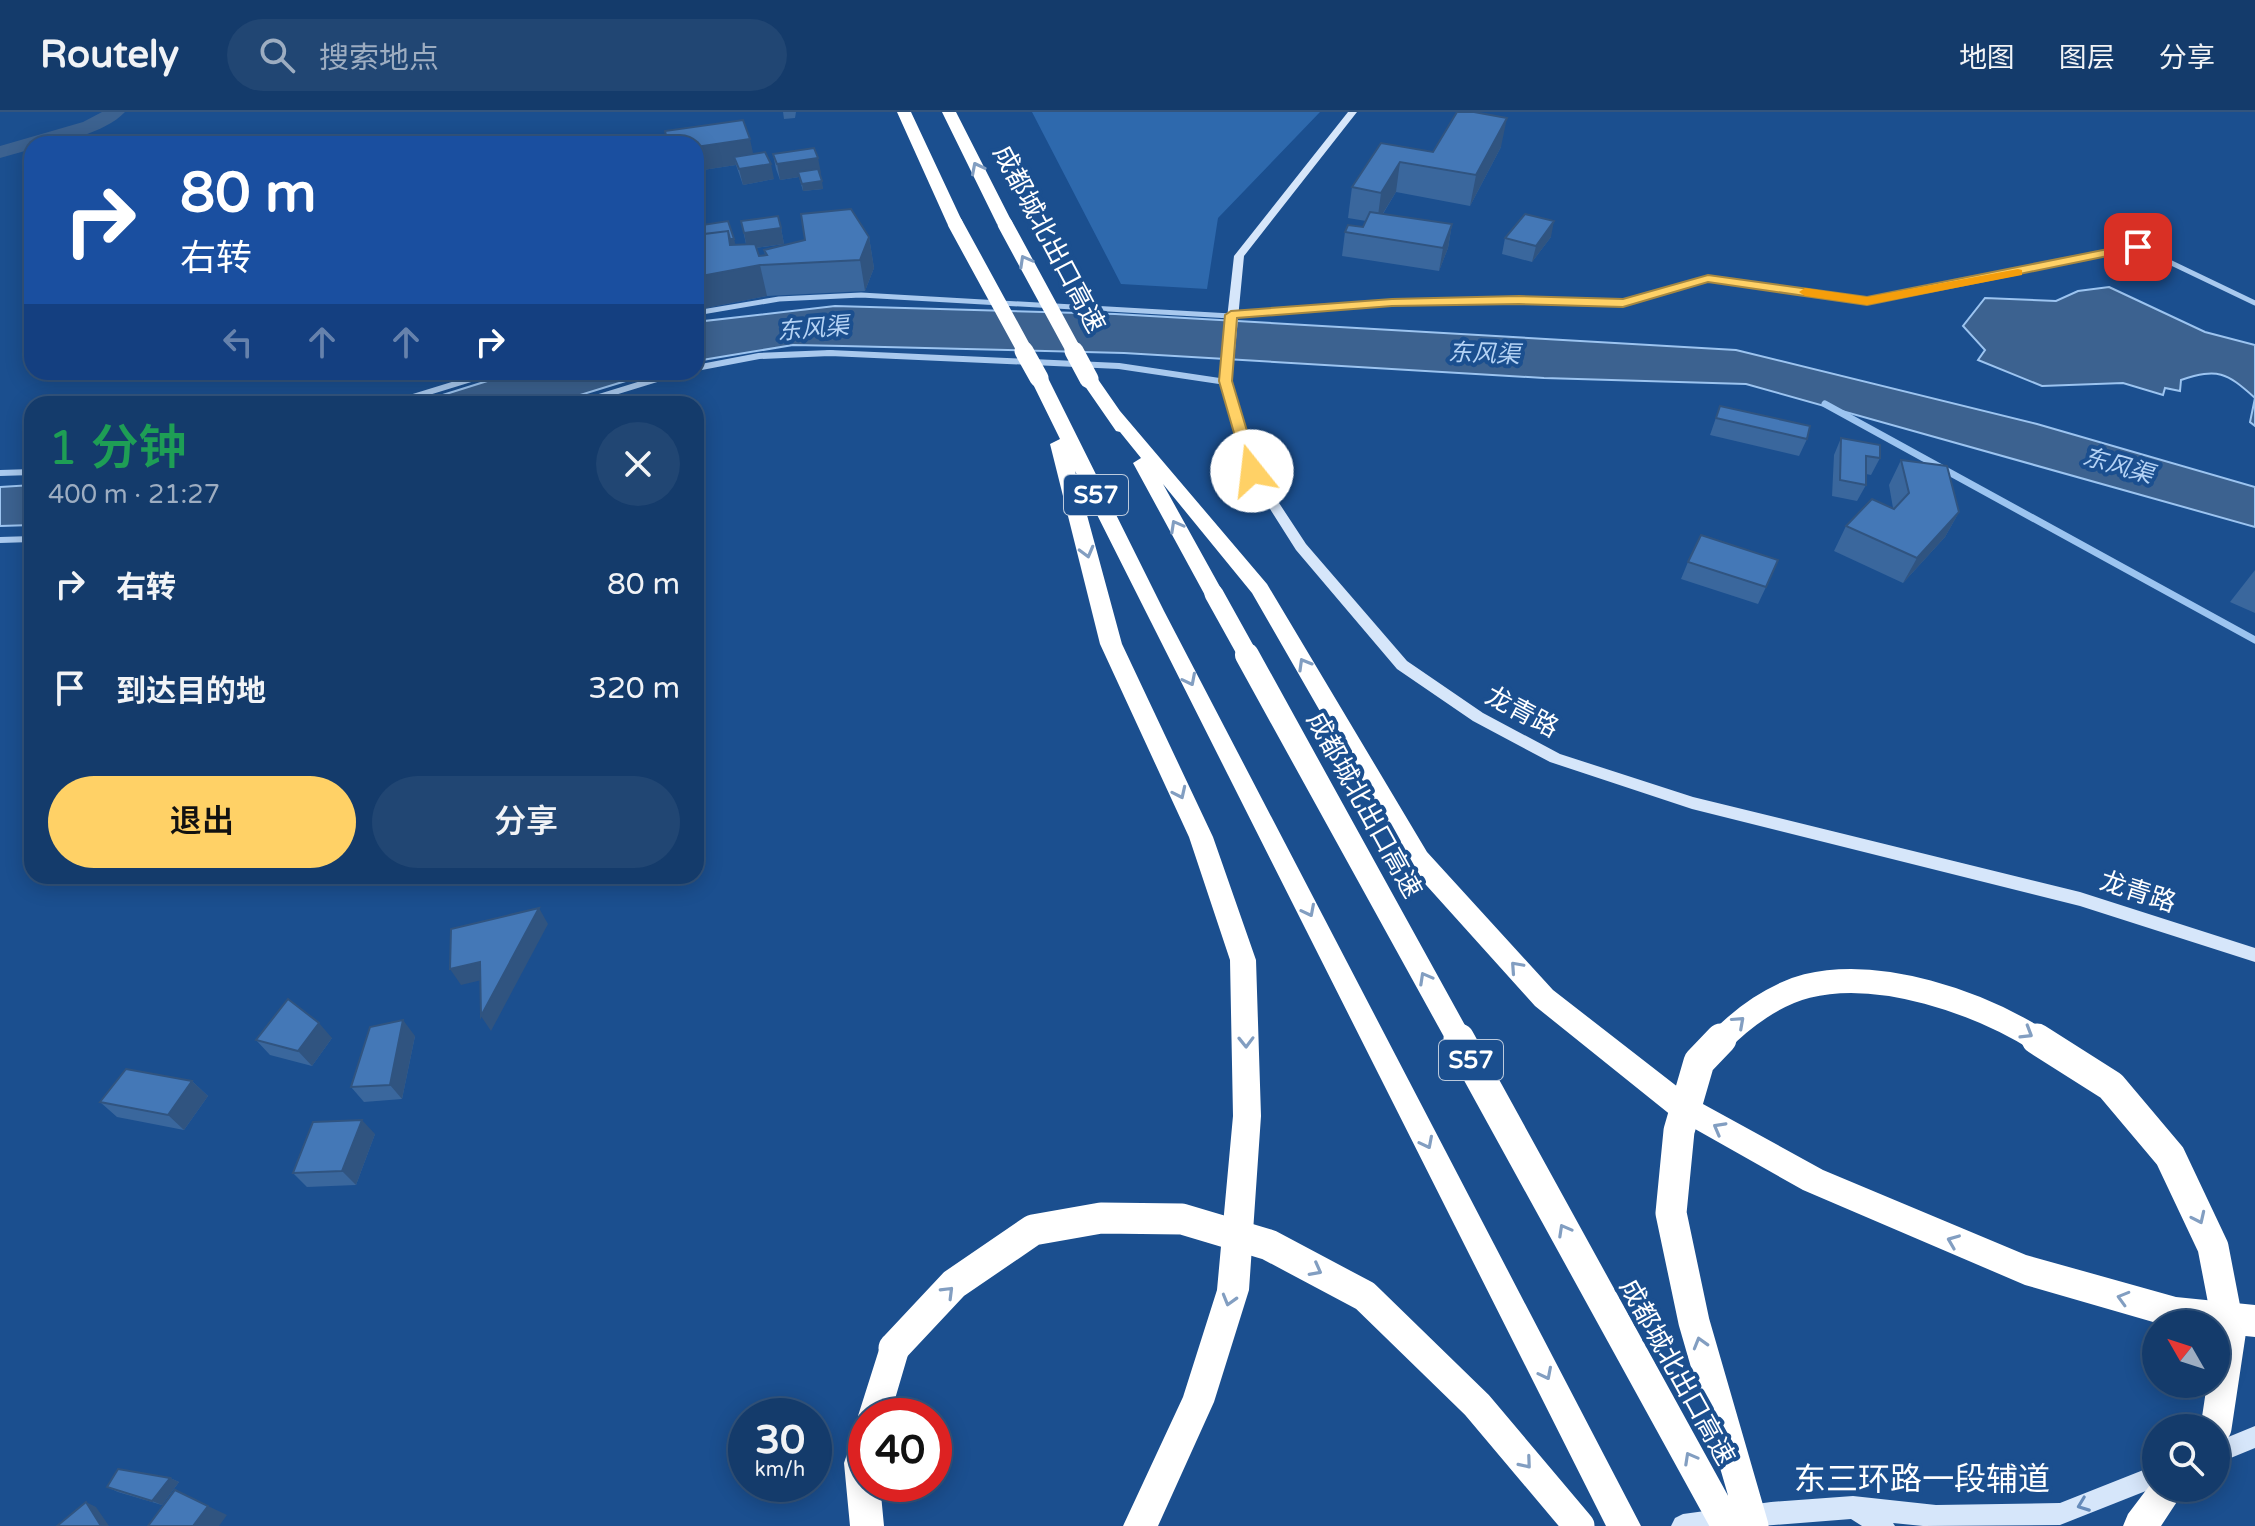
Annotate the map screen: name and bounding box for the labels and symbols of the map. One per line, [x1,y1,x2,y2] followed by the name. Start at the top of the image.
[986,140,1112,338] street label: 成都城北出口高速
[971,162,987,176] one-way arrow
[2104,213,2172,281] pin
[1020,255,1035,270] one-way arrow
[776,311,853,347] water label: 东风渠
[1448,338,1523,370] water label: 东风渠
[1210,429,1294,513] position arrow
[2079,442,2159,491] water label: 东风渠
[1064,475,1128,515] road number: S57
[1171,520,1186,534] one-way arrow
[1077,544,1094,558] one-way arrow
[1298,658,1314,673] one-way arrow
[1180,672,1196,686] one-way arrow
[1480,680,1564,744] street label: 龙青路
[1300,707,1428,903] street label: 成都城北出口高速
[1171,785,1187,800] one-way arrow
[2096,865,2180,919] street label: 龙青路
[1299,903,1314,918] one-way arrow
[1512,962,1526,977] one-way arrow
[1419,972,1435,986] one-way arrow
[1729,1018,1744,1032] one-way arrow
[2018,1023,2033,1039] one-way arrow
[1237,1036,1254,1049] one-way arrow
[1439,1040,1503,1080] road number: S57
[1714,1122,1728,1138] one-way arrow
[1418,1134,1433,1149] one-way arrow
[2190,1210,2206,1225] one-way arrow
[1558,1224,1574,1239] one-way arrow
[1947,1234,1961,1251] one-way arrow
[1308,1260,1323,1275] one-way arrow
[1613,1274,1741,1470] street label: 成都城北出口高速
[939,1287,953,1301] one-way arrow
[2117,1291,2131,1307] one-way arrow
[1222,1293,1238,1307] one-way arrow
[2142,1310,2230,1398] north arrow
[1693,1337,1709,1351] one-way arrow
[1536,1366,1552,1381] one-way arrow
[848,1398,952,1502] speed limit sign: 40
[1684,1451,1699,1466] one-way arrow
[1516,1454,1531,1469] one-way arrow
[1794,1461,2050,1499] street label: 东三环路一段辅道
[2077,1495,2091,1512] one-way arrow

